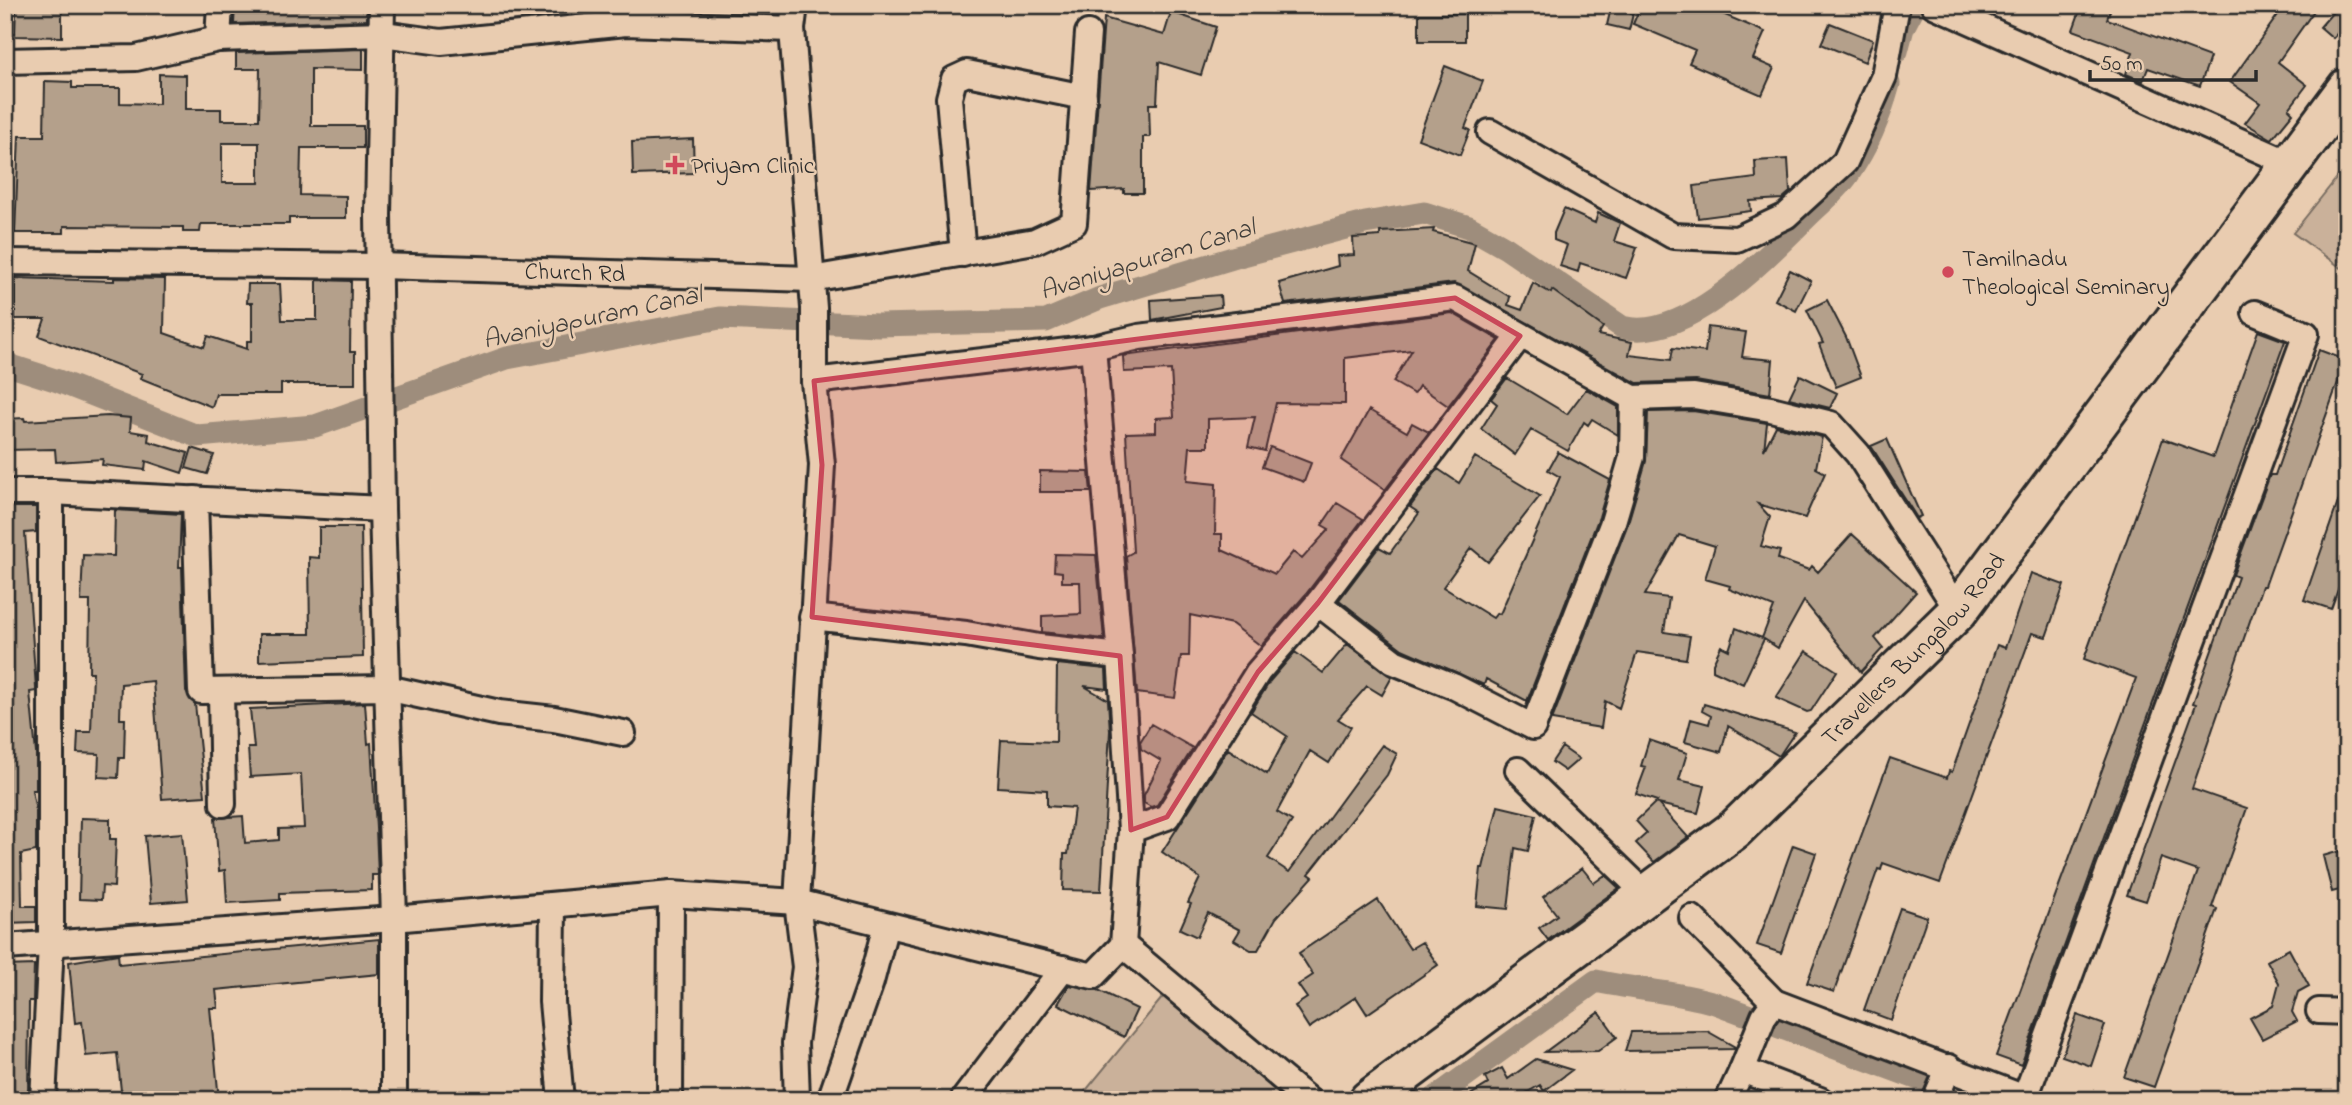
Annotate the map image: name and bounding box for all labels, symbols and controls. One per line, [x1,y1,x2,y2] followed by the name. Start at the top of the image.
[2090,38,2256,82] scale bar
[2100,50,2143,80] text: 50 m
[691,150,815,186] place label: Priyam Clinic
[665,155,685,175] marker: Priyam Clinic
[1036,209,1263,312] water label: Avaniyapuram Canal
[1962,243,2170,307] place label: Tamilnadu Theological Seminary
[524,255,626,293] street label: Church Rd
[1940,264,1956,280] marker: Tamilnadu Theological Seminary
[479,277,708,361] water label: Avaniyapuram Canal
[1815,546,2016,755] street label: Travellers Bungalow Road

